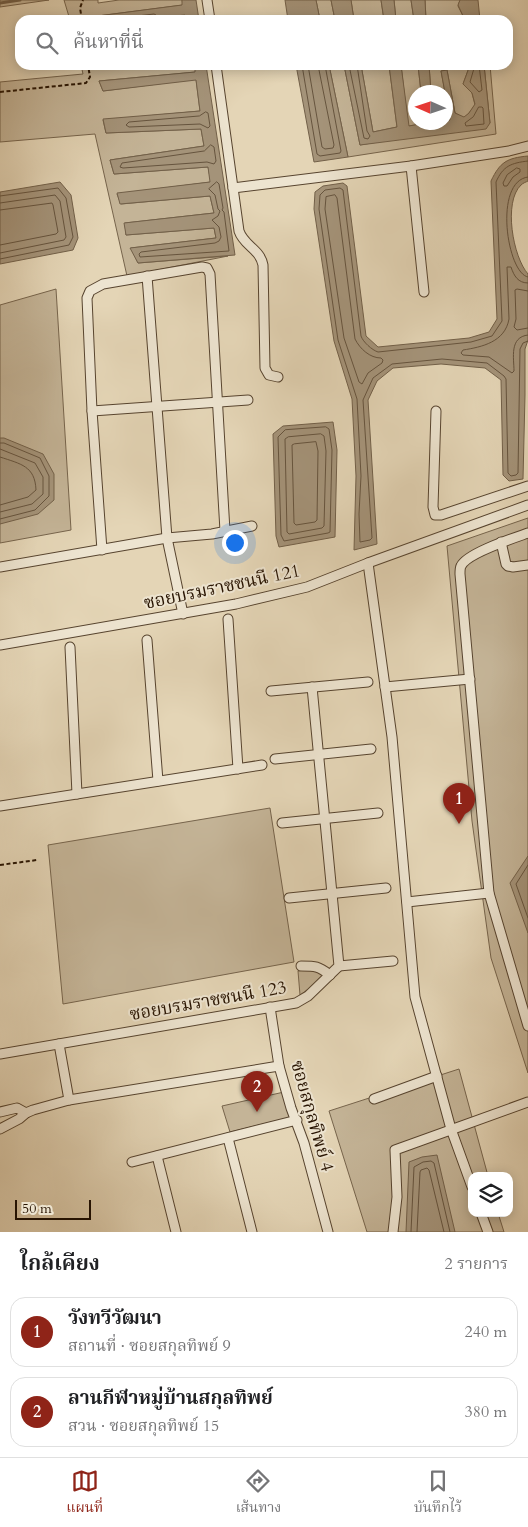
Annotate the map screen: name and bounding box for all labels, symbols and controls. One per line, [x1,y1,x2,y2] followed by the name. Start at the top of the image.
[15,15,513,70] search box
[33,29,61,57] icon: search
[73,29,144,55] text: ค้นหาที่นี่
[408,85,453,130] north arrow
[222,530,248,556] your location
[142,558,302,616] street label: ซอยบรมราชชนนี 121
[443,783,475,824] pin: 1
[128,975,288,1027] street label: ซอยบรมราชชนนี 123
[284,1058,340,1174] street label: ซอยสกุลทิพย์ 4
[241,1071,273,1112] pin: 2
[468,1172,513,1217] map controls
[468,1172,513,1217] button: layers
[15,1197,91,1220] scale bar
[22,1199,52,1218] text: 50 m
[20,1249,100,1278] text: ใกล้เคียง
[445,1253,508,1275] text: 2 รายการ
[68,1305,162,1331] text: วังทวีวัฒนา
[33,1321,41,1343] text: 1
[465,1321,507,1343] text: 240 m
[68,1335,231,1357] text: สถานที่ · ซอยสกุลทิพย์ 9
[68,1385,273,1411] text: ลานกีฬาหมู่บ้านสกุลทิพย์
[33,1401,41,1423] text: 2
[465,1401,507,1423] text: 380 m
[68,1415,219,1437] text: สวน · ซอยสกุลทิพย์ 15
[66,1467,103,1519] tab: แผนที่
[236,1467,281,1519] tab: เส้นทาง
[414,1467,462,1519] tab: บันทึกไว้

